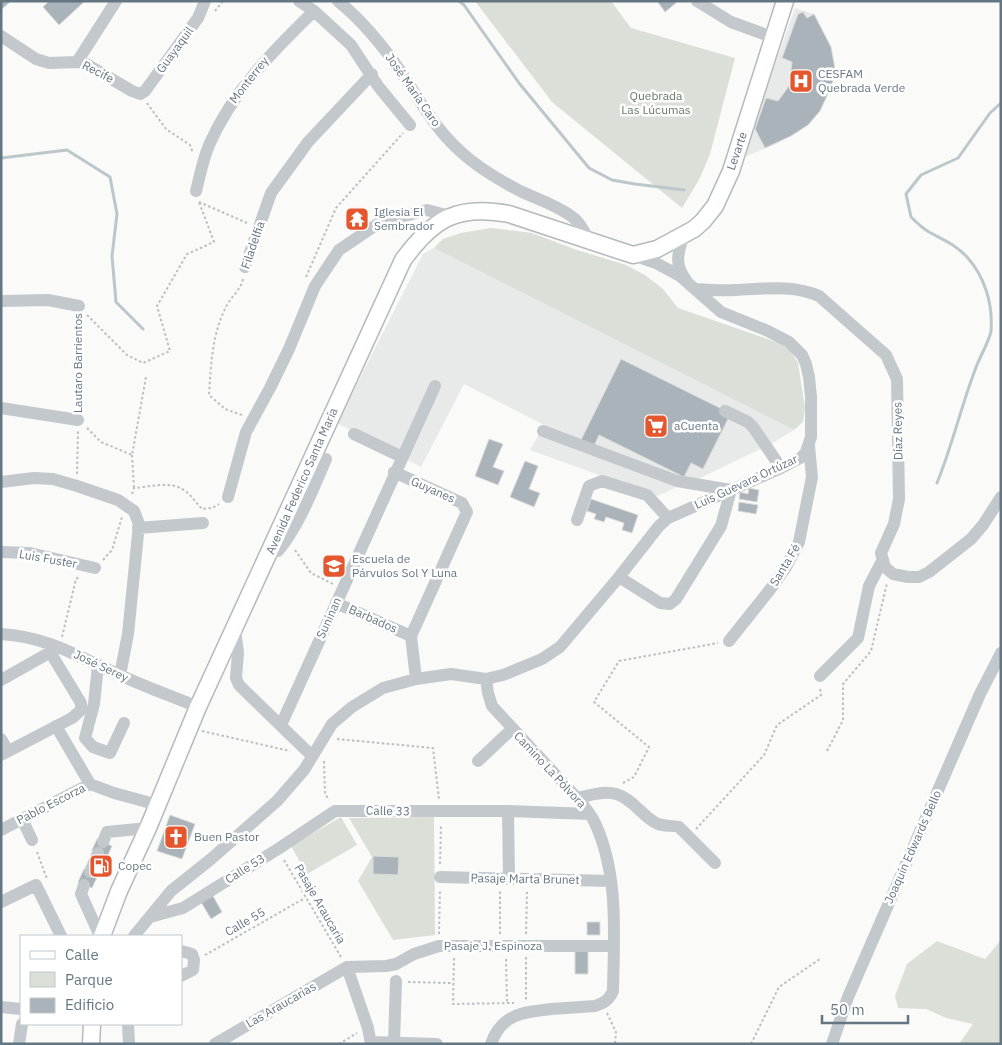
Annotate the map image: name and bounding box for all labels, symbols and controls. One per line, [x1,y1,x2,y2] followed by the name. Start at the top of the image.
[153,24,196,76] street label: Guayaquil
[383,50,444,129] street label: José María Caro
[226,53,272,106] street label: Monterrey
[80,57,117,86] street label: Recife
[818,66,906,95] place label: CESFAM Quebrada Verde
[788,68,814,94] hospital icon: CESFAM Quebrada Verde
[621,88,691,117] park label: Quebrada Las Lúcumas
[723,129,750,172] street label: Levarte
[374,204,434,233] place label: Iglesia El Sembrador
[344,206,370,232] temple icon: Iglesia El Sembrador
[237,218,268,271] street label: Filadelfia
[70,313,85,413] street label: Lautaro Barrientos
[889,402,906,460] street label: Díaz Reyes
[262,405,341,556] street label: Avenida Federico Santa María
[643,413,669,439] supermarket icon: aCuenta
[674,418,719,433] place label: aCuenta
[692,451,800,512] street label: Luis Guevara Ortúzar
[409,473,458,506] street label: Guyanes
[766,541,803,589] street label: Santa Fé
[18,546,79,571] street label: Luis Fuster
[352,551,458,580] place label: Escuela de Párvulos Sol Y Luna
[321,553,347,579] school or university icon: Escuela de Párvulos Sol Y Luna
[313,595,344,641] street label: Suninan
[347,601,400,636] street label: Barbados
[72,646,131,685] street label: José Serey
[511,728,590,811] street label: Camino La Pólvora
[14,780,88,827] street label: Pablo Escorza
[881,787,944,906] street label: Joaquín Edwards Bello
[366,803,410,818] street label: Calle 33
[163,824,189,850] church icon: Buen Pastor
[194,829,260,844] place label: Buen Pastor
[222,851,267,887] street label: Calle 53
[88,853,114,879] fuel station icon: Copec
[118,858,152,873] place label: Copec
[291,861,350,947] street label: Pasaje Araucaria
[470,870,580,887] street label: Pasaje Marta Brunet
[222,904,268,939] street label: Calle 55
[20,935,182,1025] legend
[444,938,543,953] street label: Pasaje J. Espinoza
[65,945,99,964] text: Calle
[65,970,113,989] text: Parque
[243,978,319,1031] street label: Las Araucarias
[822,992,908,1024] scale bar
[65,995,114,1014] text: Edificio
[830,1000,865,1019] text: 50 m

